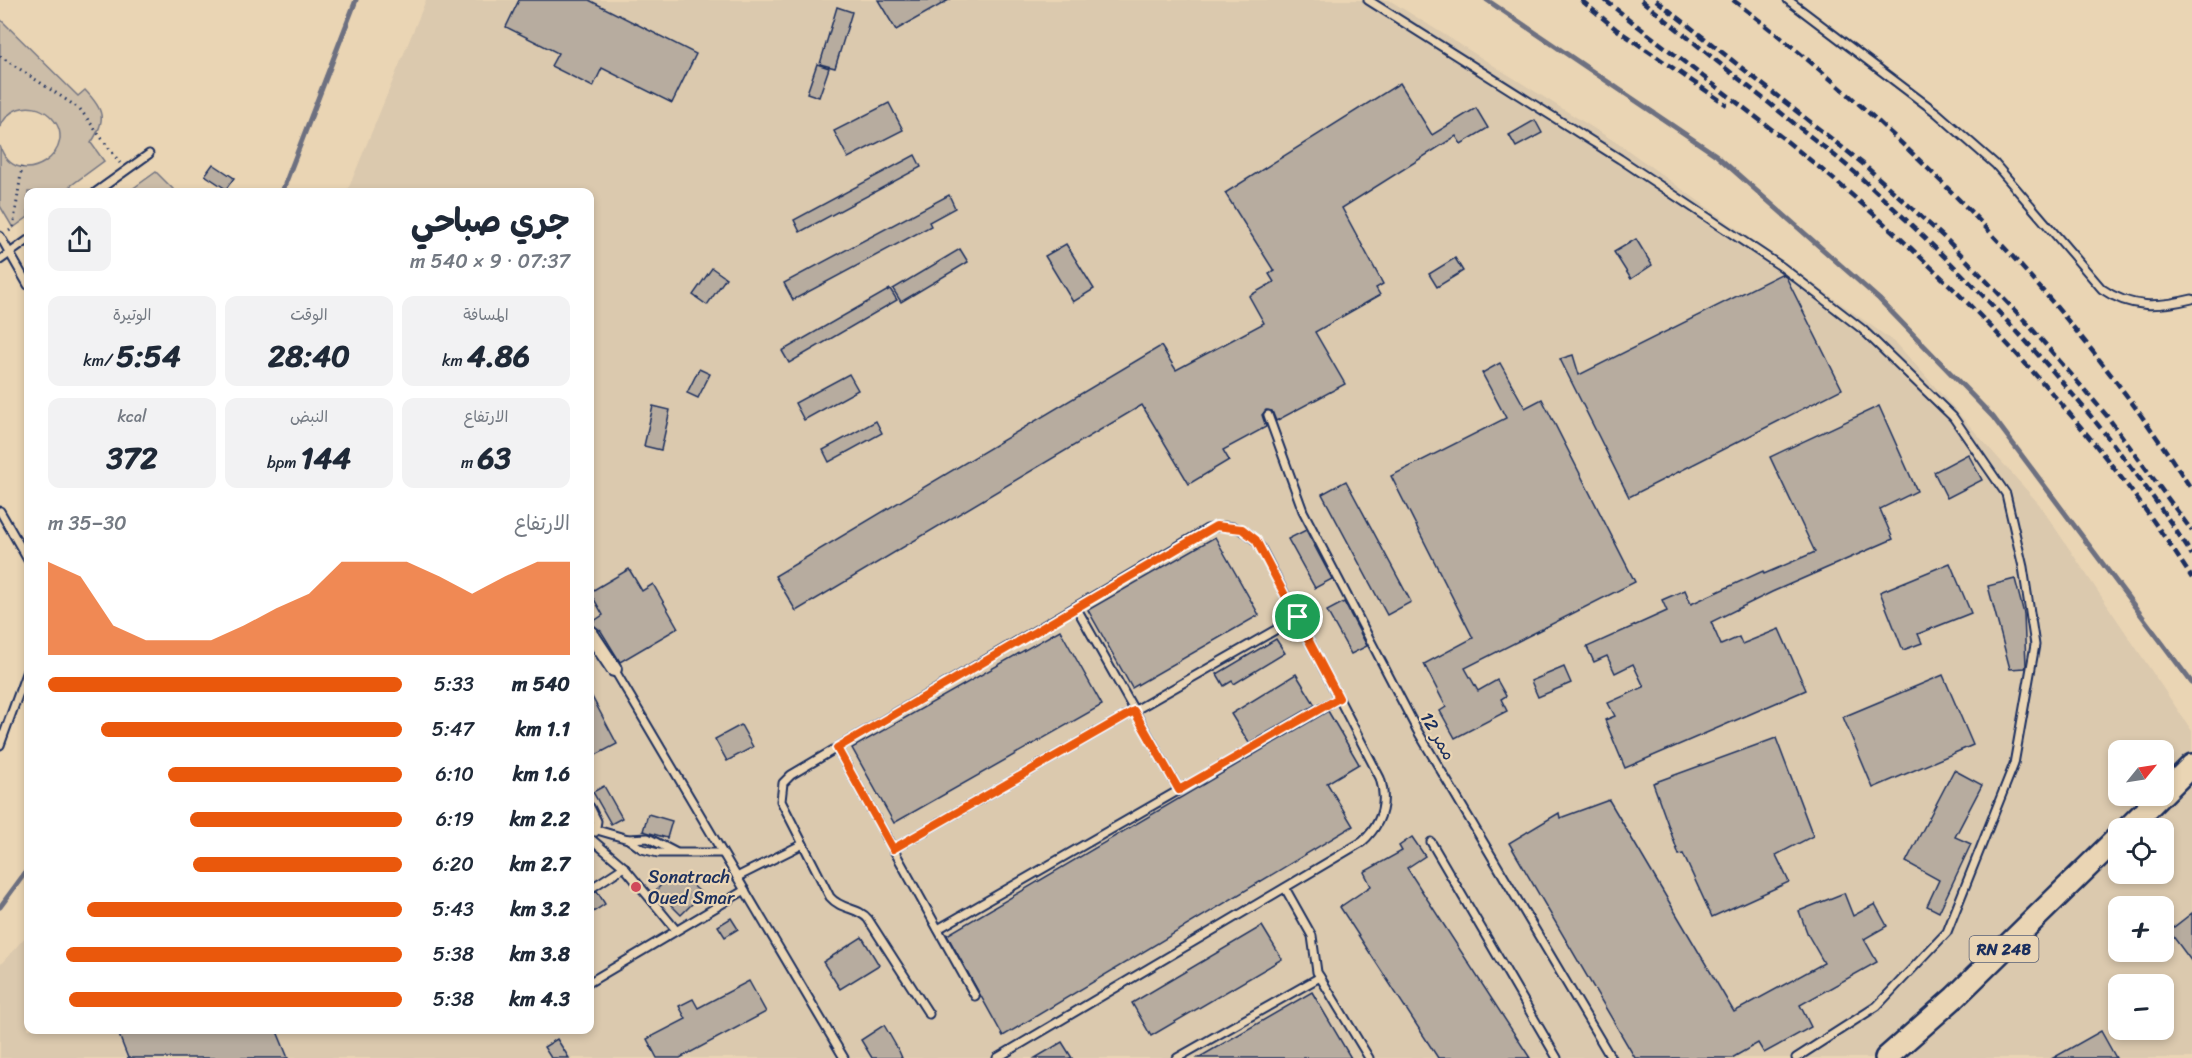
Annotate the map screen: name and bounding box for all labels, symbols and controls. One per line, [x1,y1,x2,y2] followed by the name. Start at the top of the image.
[411,192,570,250] text: جري صباحي
[48,208,111,271] button: share
[410,244,570,279] text: 07:37 · 9 × 540 m
[113,300,151,329] text: الوتيرة
[290,300,328,329] text: الوقت
[463,300,509,329] text: المسافة
[116,329,181,383] text: 5:54
[268,329,350,383] text: 28:40
[467,329,530,383] text: 4.86
[83,346,116,375] text: /km
[442,346,467,375] text: km
[117,402,147,431] text: kcal
[290,402,328,431] text: النبض
[464,402,508,431] text: الارتفاع
[107,431,157,485] text: 372
[301,431,351,485] text: 144
[477,431,511,485] text: 63
[267,448,301,477] text: bpm
[461,448,477,477] text: m
[48,506,127,541] text: 30–35 m
[514,506,570,541] text: الارتفاع
[1272,591,1323,642] pin
[1281,600,1314,633] icon: arrive
[434,667,474,702] text: 5:33
[512,667,570,702] text: 540 m
[1411,706,1465,766] street label: ممر 12
[432,712,474,747] text: 5:47
[516,712,570,747] text: 1.1 km
[2108,740,2174,806] north arrow
[2108,740,2174,1040] map controls
[435,757,474,792] text: 6:10
[513,757,570,792] text: 1.6 km
[436,802,474,837] text: 6:19
[510,802,570,837] text: 2.2 km
[2108,818,2174,884] button: locate
[432,847,474,882] text: 6:20
[510,847,570,882] text: 2.7 km
[648,861,736,914] place label: Sonatrach Oued Smar
[629,880,643,894] marker: Sonatrach Oued Smar
[432,892,474,927] text: 5:43
[510,892,570,927] text: 3.2 km
[2108,896,2174,962] button: +
[1970,936,2038,962] road number: RN 24B
[433,937,474,972] text: 5:38
[510,937,570,972] text: 3.8 km
[2108,974,2174,1040] button: −
[433,982,474,1017] text: 5:38
[509,982,570,1017] text: 4.3 km

